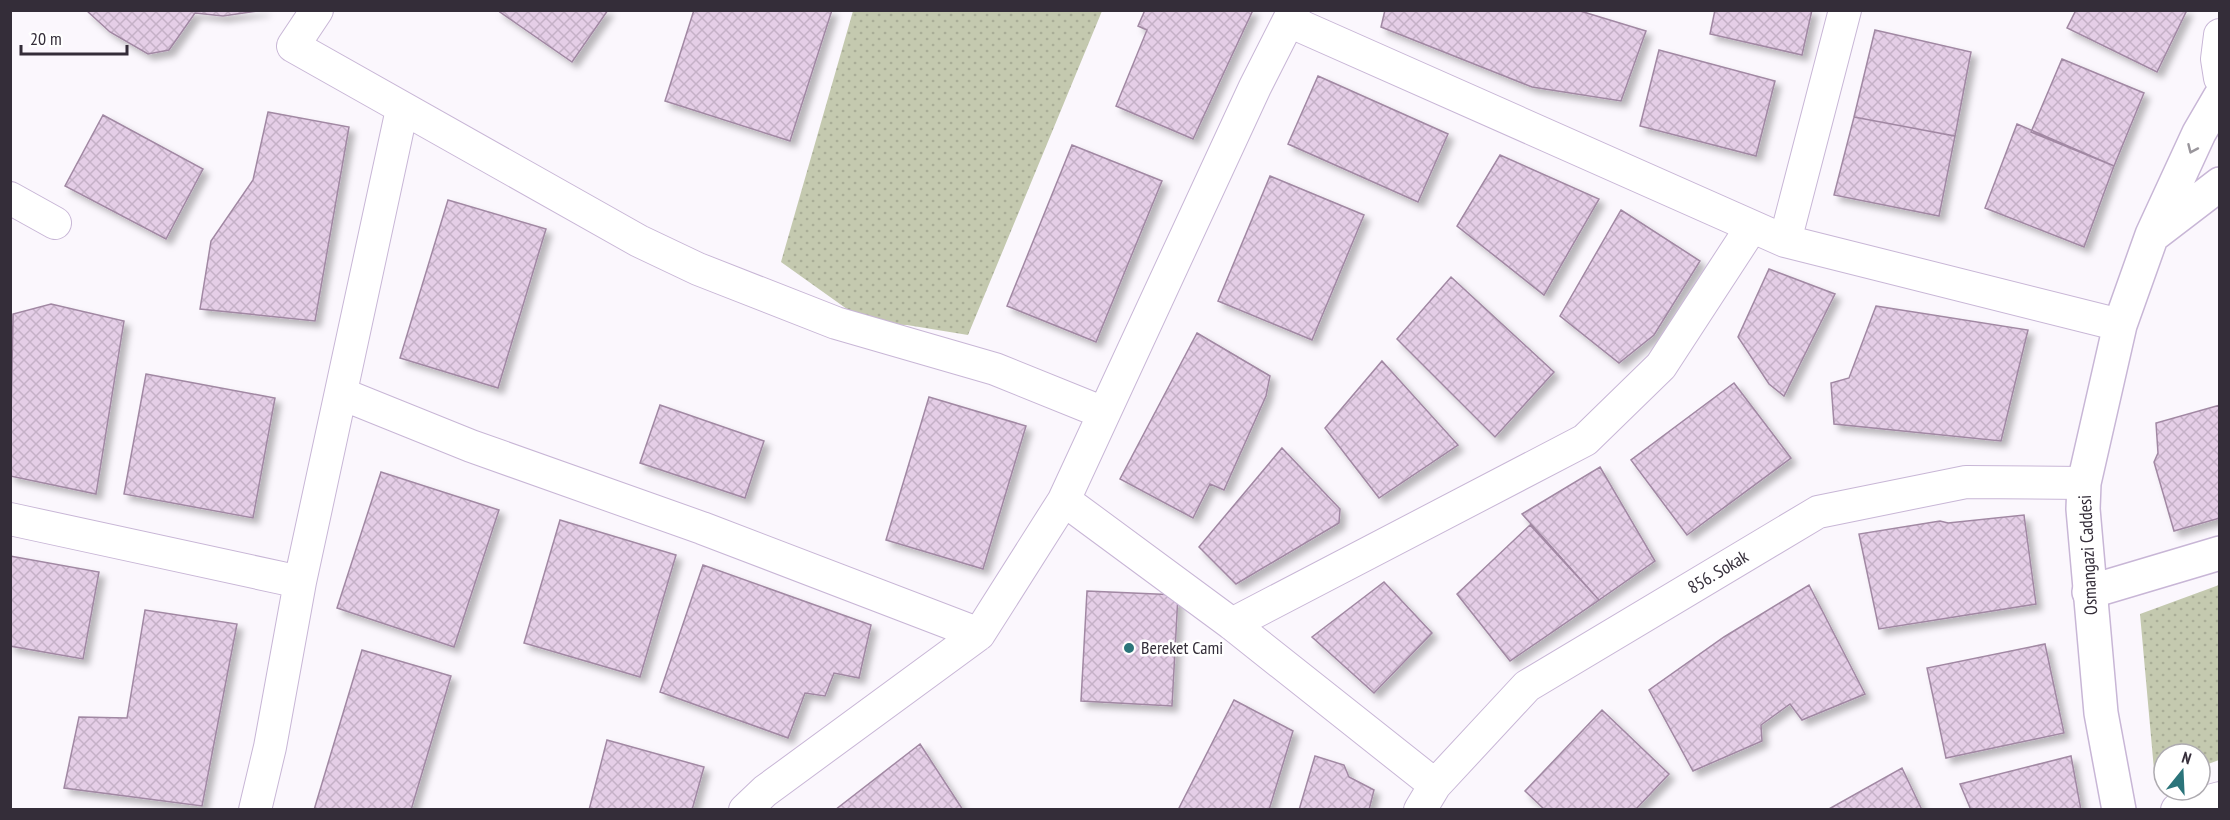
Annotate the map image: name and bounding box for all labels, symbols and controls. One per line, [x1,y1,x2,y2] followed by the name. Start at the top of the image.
[21,18,128,56] scale bar
[30,27,62,50] text: 20 m
[2187,142,2199,153] one-way arrow
[2073,494,2102,616] street label: Osmangazi Caddesi
[1683,545,1752,599] street label: 856. Sokak
[1141,636,1223,659] place label: Bereket Cami
[1122,641,1136,655] marker: Bereket Cami
[2152,742,2212,802] north arrow
[2179,747,2194,769] text: N

